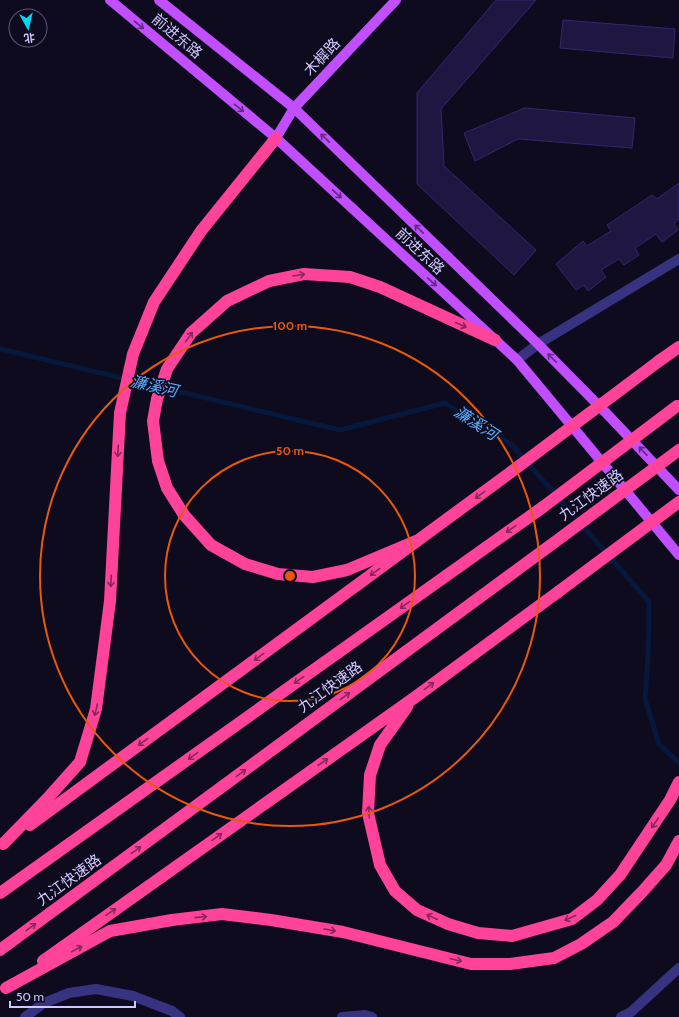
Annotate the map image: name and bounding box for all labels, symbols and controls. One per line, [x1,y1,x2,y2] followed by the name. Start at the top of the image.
[8,8,48,48] north arrow
[148,10,206,62] street label: 前进东路
[134,20,145,29] one-way arrow
[23,30,36,46] text: 北
[300,34,344,80] street label: 木樨路
[234,104,245,113] one-way arrow
[320,134,330,143] one-way arrow
[331,190,342,199] one-way arrow
[392,224,448,278] street label: 前进东路
[414,224,424,234] one-way arrow
[292,271,305,279] one-way arrow
[427,278,437,287] one-way arrow
[273,318,307,333] text: 100 m
[454,322,466,329] one-way arrow
[185,332,193,343] one-way arrow
[548,353,557,363] one-way arrow
[128,371,182,401] water label: 濂溪河
[451,402,504,446] water label: 濂溪河
[276,443,304,458] text: 50 m
[114,444,122,457] one-way arrow
[639,447,648,457] one-way arrow
[555,466,627,524] street label: 九江快速路
[474,491,485,499] one-way arrow
[506,525,517,533] one-way arrow
[369,567,380,576] one-way arrow
[283,569,297,583] centre of rings
[108,574,115,587] one-way arrow
[400,600,411,609] one-way arrow
[253,653,264,661] one-way arrow
[294,658,366,716] street label: 九江快速路
[294,676,305,684] one-way arrow
[424,682,435,690] one-way arrow
[340,692,351,700] one-way arrow
[91,703,99,716] one-way arrow
[137,738,148,746] one-way arrow
[188,752,199,760] one-way arrow
[318,758,329,766] one-way arrow
[235,769,246,777] one-way arrow
[366,806,373,819] one-way arrow
[651,817,659,828] one-way arrow
[211,833,222,841] one-way arrow
[130,846,141,854] one-way arrow
[33,851,105,909] street label: 九江快速路
[105,908,116,916] one-way arrow
[194,913,207,920] one-way arrow
[426,913,438,920] one-way arrow
[564,915,576,922] one-way arrow
[26,923,37,931] one-way arrow
[323,926,336,934] one-way arrow
[71,945,83,953] one-way arrow
[449,957,462,964] one-way arrow
[10,983,135,1009] scale bar
[16,989,44,1004] text: 50 m

